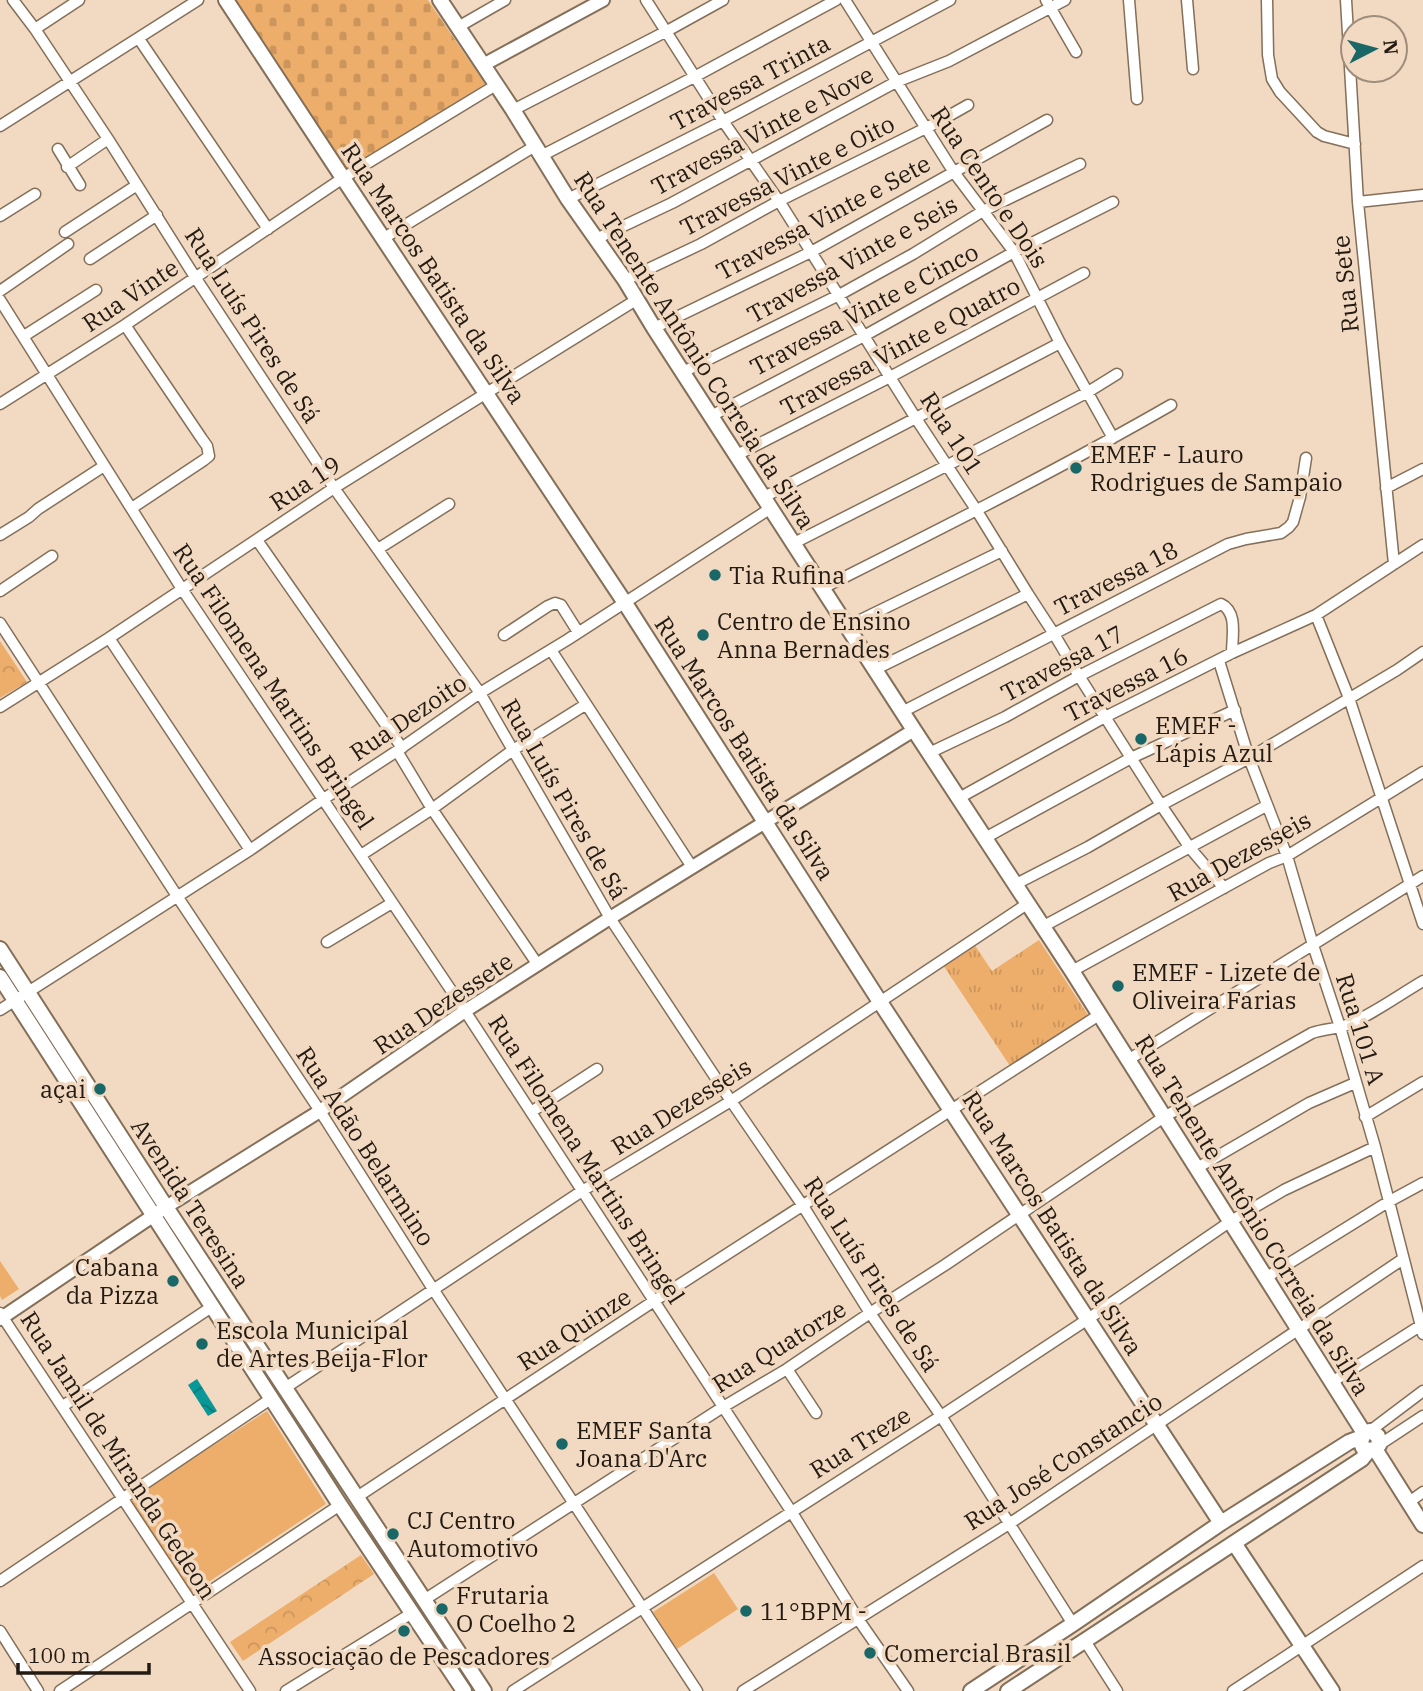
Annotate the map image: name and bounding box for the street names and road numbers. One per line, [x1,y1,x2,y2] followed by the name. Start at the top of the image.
[665,26,835,138] street label: Travessa Trinta
[645,58,879,202] street label: Travessa Vinte e Nove
[924,100,1056,274] street label: Rua Cento e Dois
[674,107,900,243] street label: Travessa Vinte e Oito
[334,136,534,410] street label: Rua Marcos Batista da Silva
[710,147,936,287] street label: Travessa Vinte e Sete
[567,165,823,535] street label: Rua Tenente Antônio Correia da Silva
[741,188,963,330] street label: Travessa Vinte e Seis
[178,221,328,429] street label: Rua Luís Pires de Sá
[1324,234,1366,334] street label: Rua Sete
[744,235,984,383] street label: Travessa Vinte e Cinco
[76,251,184,339] street label: Rua Vinte
[774,269,1026,423] street label: Travessa Vinte e Quatro
[913,385,991,481] street label: Rua 101
[263,448,347,518] street label: Rua 19
[1049,533,1183,623] street label: Travessa 18
[166,537,382,835] street label: Rua Filomena Martins Bringel
[648,610,842,886] street label: Rua Marcos Batista da Silva
[995,617,1129,709] street label: Travessa 17
[1059,639,1193,729] street label: Travessa 16
[343,666,473,768] street label: Rua Dezoito
[494,693,636,905] street label: Rua Luís Pires de Sá
[1162,803,1316,909] street label: Rua Dezesseis
[367,945,519,1061] street label: Rua Dezessete
[1329,969,1393,1089] street label: Rua 101 A
[481,1008,693,1310] street label: Rua Filomena Martins Bringel
[1128,1028,1378,1402] street label: Rua Tenente Antônio Correia da Silva
[289,1040,443,1252] street label: Rua Adão Belarmino
[605,1050,757,1162] street label: Rua Dezesseis
[956,1085,1150,1361] street label: Rua Marcos Batista da Silva
[124,1112,258,1294] street label: Avenida Teresina
[797,1170,947,1378] street label: Rua Luís Pires de Sá
[511,1280,637,1378] street label: Rua Quinze
[706,1292,852,1400] street label: Rua Quatorze
[14,1305,224,1605] street label: Rua Jamil de Miranda Gedeon
[958,1385,1168,1537] street label: Rua José Constancio
[804,1398,916,1486] street label: Rua Treze

